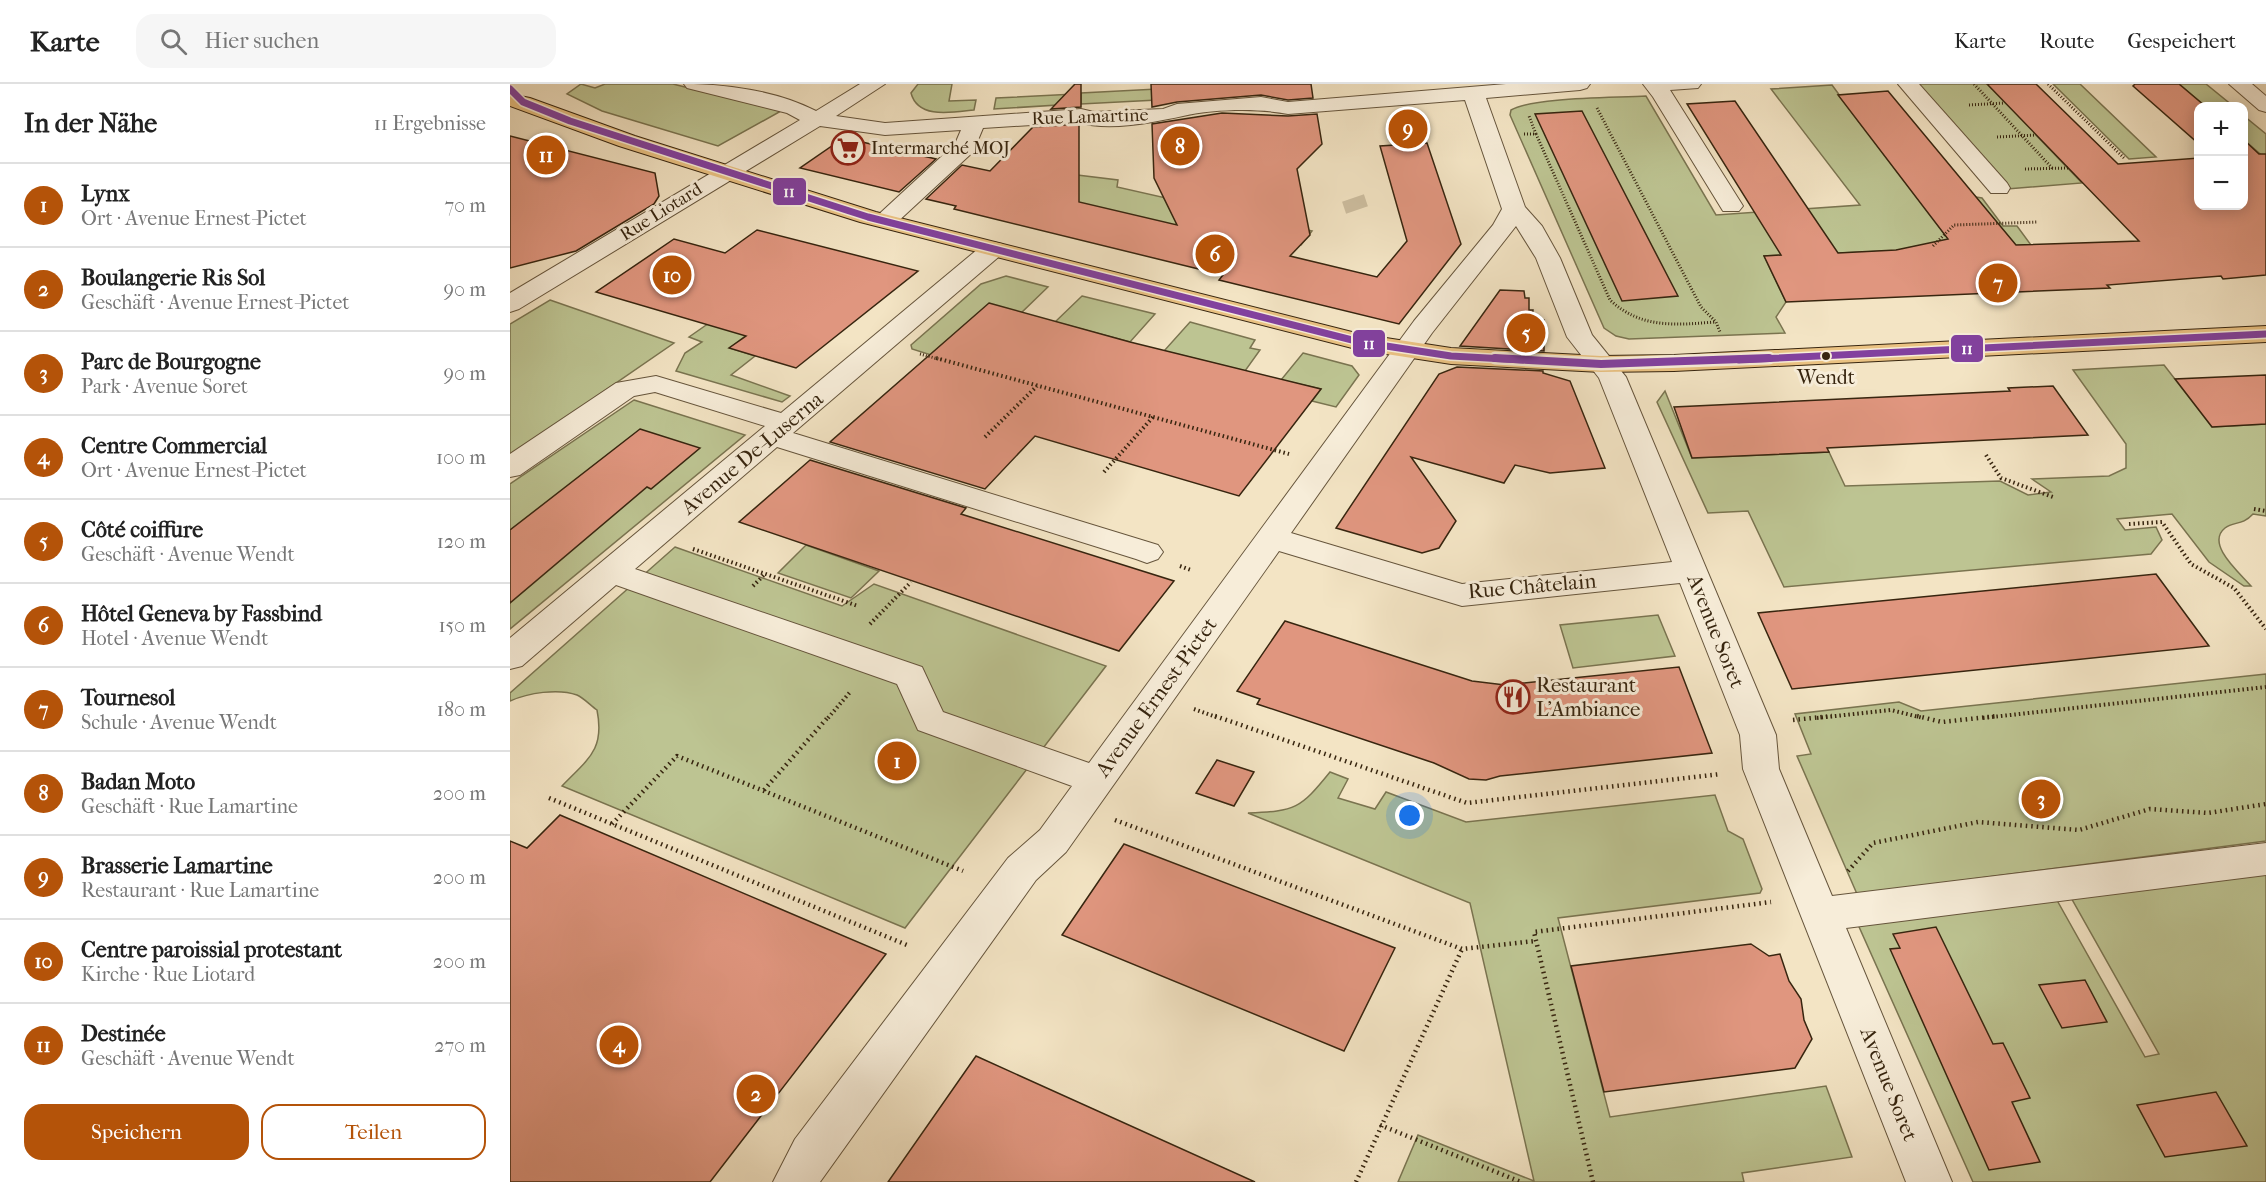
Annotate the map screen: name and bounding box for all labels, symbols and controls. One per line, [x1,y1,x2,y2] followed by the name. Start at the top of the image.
[136,14,556,68] search box
[30,25,100,58] text: Karte
[157,25,190,58] icon: search
[205,28,319,54] text: Hier suchen
[1954,29,2006,53] text: Karte
[2039,29,2094,53] text: Route
[2127,29,2236,53] text: Gespeichert
[2194,102,2248,210] map controls
[2194,102,2248,156] button: +
[1031,104,1149,130] street label: Rue Lamartine
[1388,106,1428,152] pin: 9
[24,108,157,139] text: In der Nähe
[374,112,486,135] text: 11 Ergebnisse
[1160,124,1200,168] pin: 8
[830,130,866,166] supermarket icon: Intermarché MOJ
[526,132,566,178] pin: 11
[871,138,1010,159] place label: Intermarché MOJ
[2194,156,2248,210] button: −
[772,177,807,206] line badge: 11
[616,178,706,245] street label: Rue Liotard
[81,181,130,207] text: Lynx
[783,182,795,201] text: 11
[40,194,47,217] text: 1
[444,194,486,217] text: 70 m
[81,207,307,230] text: Ort · Avenue Ernest-Pictet
[1196,232,1234,276] pin: 6
[652,252,692,297] pin: 10
[1978,260,2018,306] pin: 7
[81,265,265,291] text: Boulangerie Ris Sol
[38,278,49,301] text: 2
[444,278,486,301] text: 90 m
[81,291,350,314] text: Geschäft · Avenue Ernest-Pictet
[1506,310,1546,356] pin: 5
[1352,329,1386,358] line badge: 11
[1363,334,1375,353] text: 11
[1950,334,1984,363] line badge: 11
[1961,339,1973,358] text: 11
[81,349,261,375] text: Parc de Bourgogne
[1820,350,1832,362] marker: Wendt
[39,362,48,385] text: 3
[444,362,486,385] text: 90 m
[1796,366,1855,389] place label: Wendt
[81,375,248,398] text: Park · Avenue Soret
[675,387,828,520] street label: Avenue De-Luserna
[81,433,267,459] text: Centre Commercial
[38,446,49,469] text: 4
[436,446,486,469] text: 100 m
[81,459,307,482] text: Ort · Avenue Ernest-Pictet
[81,517,203,543] text: Côté coiffure
[39,530,48,553] text: 5
[437,530,486,553] text: 120 m
[81,543,295,566] text: Geschäft · Avenue Wendt
[1467,568,1597,604] street label: Rue Châtelain
[1682,570,1750,692] street label: Avenue Soret
[81,601,322,627] text: Hôtel Geneva by Fassbind
[1090,612,1222,782] street label: Avenue Ernest-Pictet
[38,614,49,637] text: 6
[438,614,486,637] text: 150 m
[81,627,268,650] text: Hotel · Avenue Wendt
[1536,673,1640,721] place label: Restaurant L'Ambiance
[1495,679,1531,715] restaurant icon: Restaurant L'Ambiance
[81,685,175,711] text: Tournesol
[39,698,48,721] text: 7
[437,698,486,721] text: 180 m
[81,711,277,734] text: Schule · Avenue Wendt
[878,738,916,784] pin: 1
[81,769,195,795] text: Badan Moto
[2022,776,2060,822] pin: 3
[38,782,49,805] text: 8
[433,782,486,805] text: 200 m
[81,795,298,818] text: Geschäft · Rue Lamartine
[1395,801,1424,830] your location
[81,853,273,879] text: Brasserie Lamartine
[38,866,49,889] text: 9
[433,866,486,889] text: 200 m
[81,879,319,902] text: Restaurant · Rue Lamartine
[81,937,342,963] text: Centre paroissial protestant
[34,950,53,973] text: 10
[433,950,486,973] text: 200 m
[81,963,255,986] text: Kirche · Rue Liotard
[81,1021,166,1047] text: Destinée
[600,1022,638,1068] pin: 4
[1855,1023,1923,1145] street label: Avenue Soret
[36,1034,51,1057] text: 11
[434,1034,486,1057] text: 270 m
[81,1047,295,1070] text: Geschäft · Avenue Wendt
[736,1072,776,1116] pin: 2
[24,1104,249,1160] button: Speichern
[261,1104,486,1160] button: Teilen

